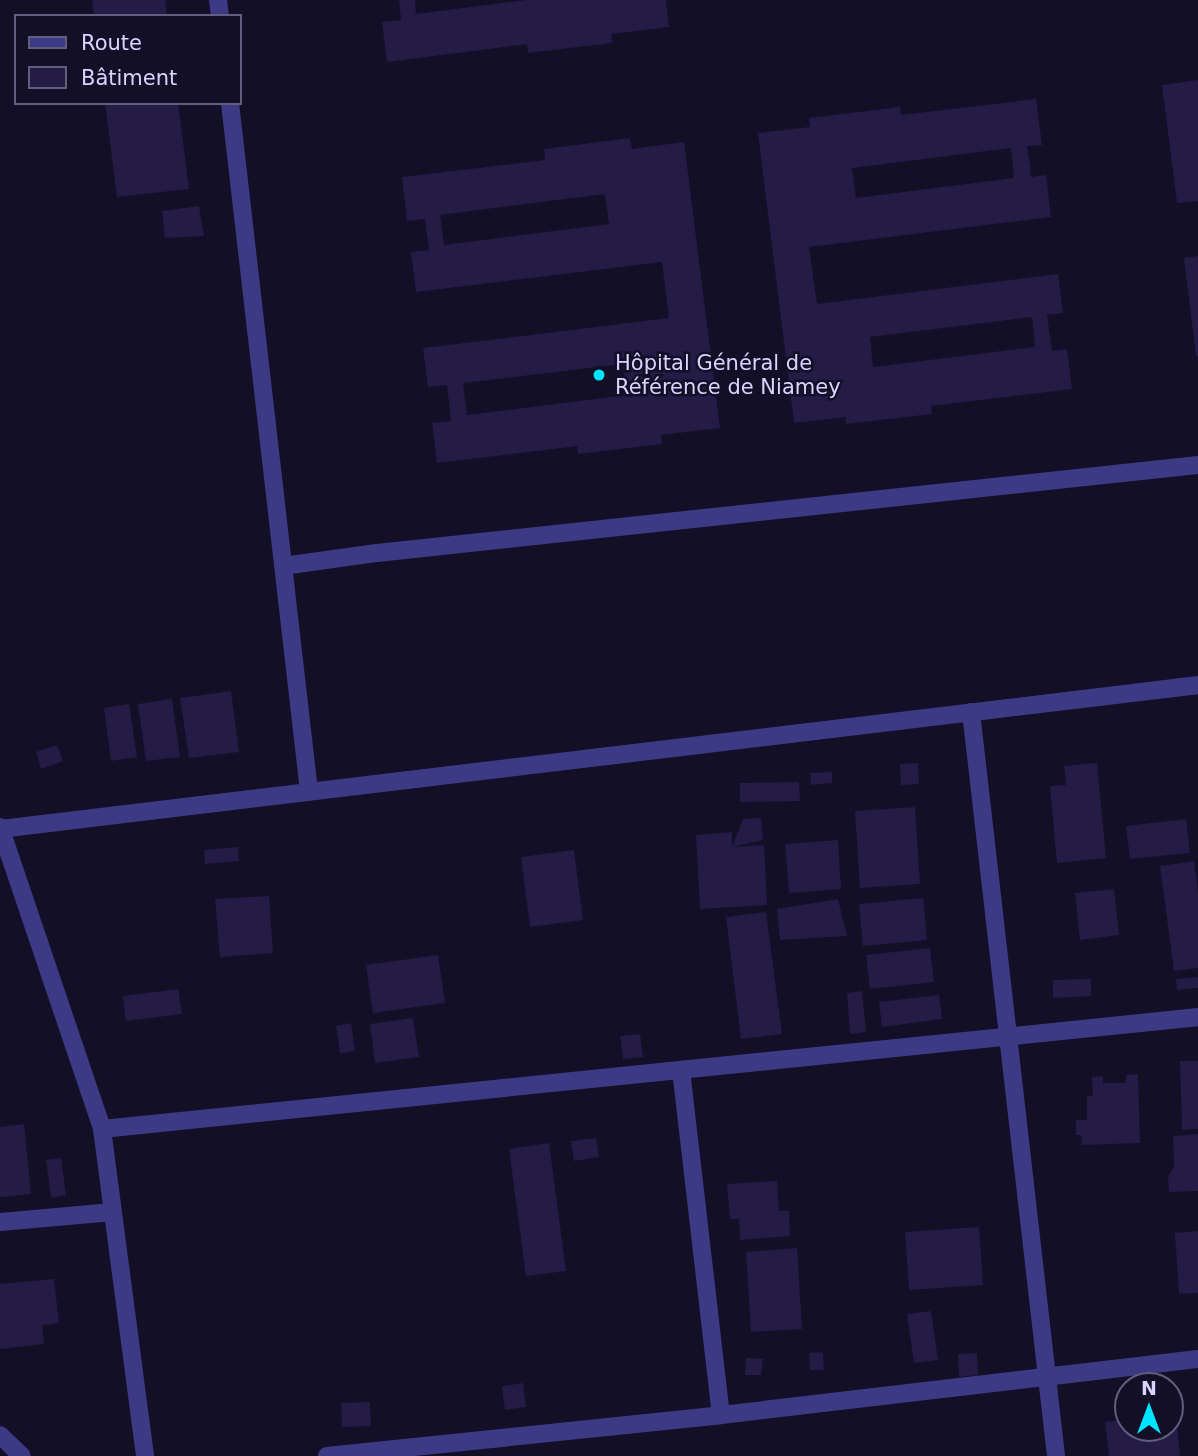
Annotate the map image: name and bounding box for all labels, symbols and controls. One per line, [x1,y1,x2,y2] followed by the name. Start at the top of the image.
[14,14,242,105] legend
[81,31,142,55] text: Route
[81,66,177,90] text: Bâtiment
[615,350,841,400] place label: Hôpital Général de Référence de Niamey
[589,365,609,385] marker: Hôpital Général de Référence de Niamey
[1114,1372,1184,1442] north arrow
[1141,1377,1157,1399] text: N

